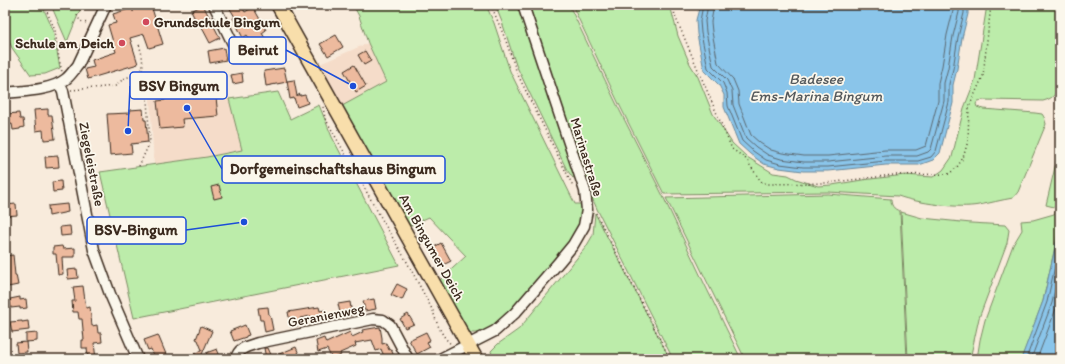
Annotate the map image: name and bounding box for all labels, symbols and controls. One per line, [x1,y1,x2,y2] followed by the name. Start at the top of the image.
[154,14,281,31] place label: Grundschule Bingum
[141,17,151,27] marker: Grundschule Bingum
[15,35,115,52] place label: Schule am Deich
[229,37,286,64] callout: Beirut
[117,38,127,48] marker: Schule am Deich
[238,41,279,59] text: Beirut
[750,70,883,105] water label: Badesee Ems-Marina Bingum
[130,72,227,99] callout: BSV Bingum
[139,77,220,96] text: BSV Bingum
[566,116,607,199] street label: Marinastraße
[75,120,108,208] street label: Ziegeleistraße
[222,156,445,183] callout: Dorfgemeinschaftshaus Bingum
[230,160,437,179] text: Dorfgemeinschaftshaus Bingum
[395,191,468,304] street label: Am Bingumer Deich
[87,217,186,244] callout: BSV-Bingum
[94,221,178,240] text: BSV-Bingum
[286,300,367,331] street label: Geranienweg

